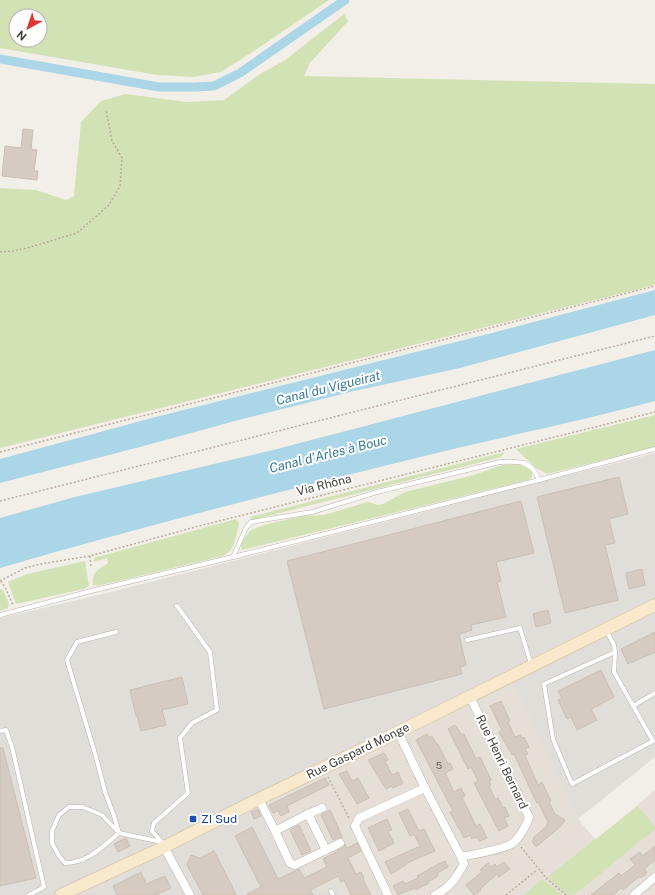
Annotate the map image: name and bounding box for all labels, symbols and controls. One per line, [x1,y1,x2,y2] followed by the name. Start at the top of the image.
[8,8,48,48] north arrow
[14,28,29,43] text: N
[274,368,382,408] water label: Canal du Vigueirat
[268,432,389,476] water label: Canal d'Arles à Bouc
[295,471,353,499] street label: Via Rhôna
[473,713,531,811] street label: Rue Henri Bernard
[304,720,412,782] street label: Rue Gaspard Monge
[436,759,442,771] house number: 5
[201,812,237,826] place label: ZI Sud
[188,814,198,824] marker: ZI Sud

